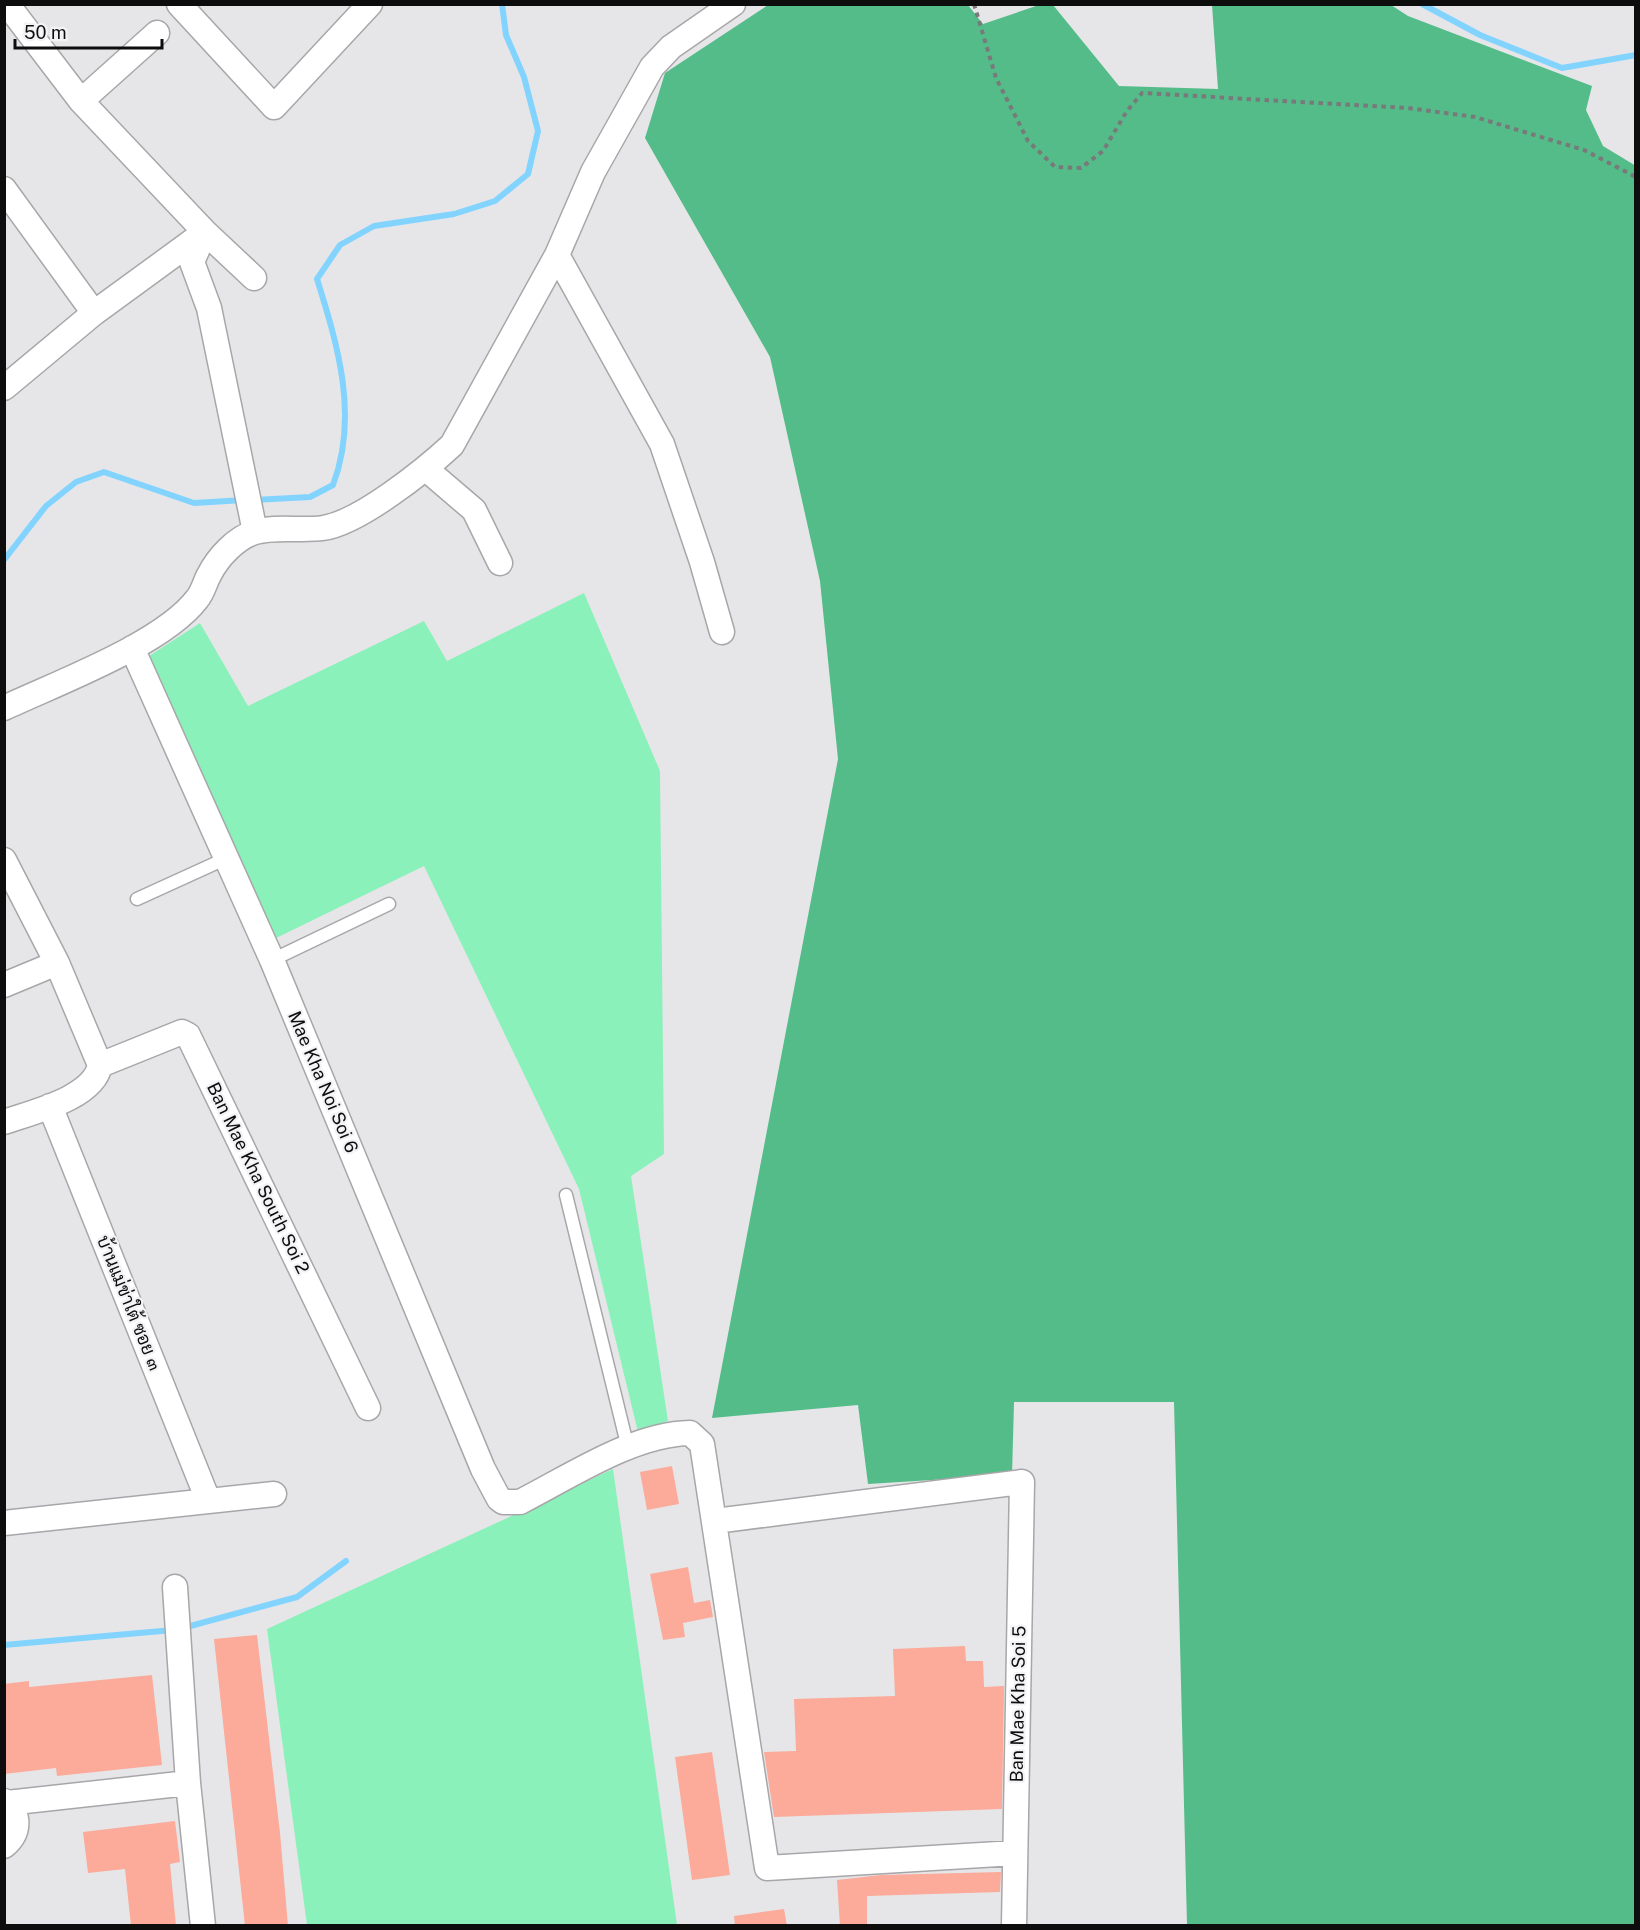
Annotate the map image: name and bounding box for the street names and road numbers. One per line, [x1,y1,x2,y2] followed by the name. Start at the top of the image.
[284,1008,363,1156] street label: Mae Kha Noi Soi 6
[203,1079,314,1277] street label: Ban Mae Kha South Soi 2
[93,1232,168,1373] street label: บ้านแม่ข่าใต้ ซอย ๓
[1006,1626,1029,1782] street label: Ban Mae Kha Soi 5

